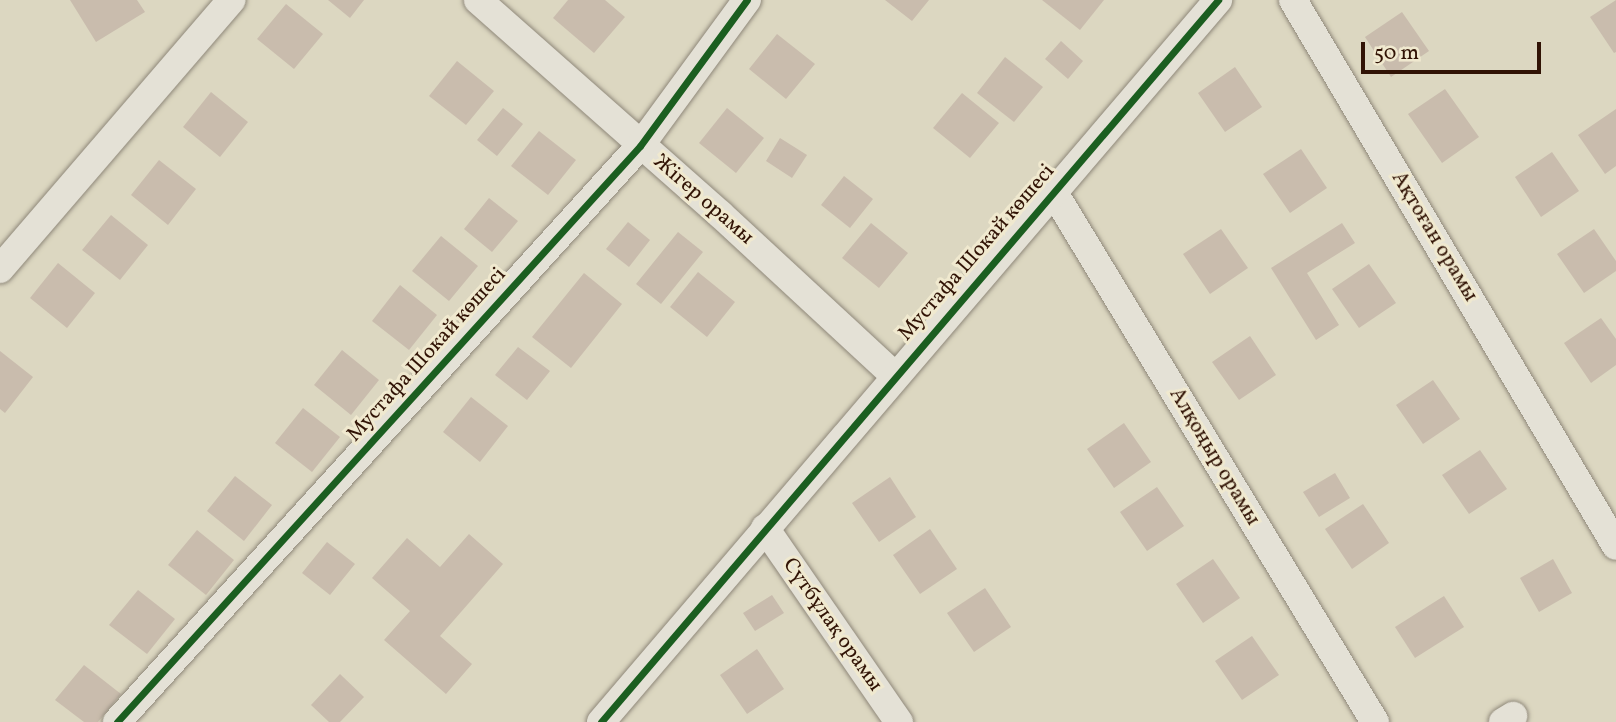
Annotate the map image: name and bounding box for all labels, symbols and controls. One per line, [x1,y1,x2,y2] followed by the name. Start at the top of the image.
[1364,28,1544,72] scale bar
[1374,39,1419,68] text: 50 m
[648,150,758,250] street label: Жігер орамы
[893,160,1061,346] street label: Мустафа Шокай көшесі
[1385,167,1483,307] street label: Ақтоған орамы
[342,263,512,447] street label: Мустафа Шокай көшесі
[1163,384,1265,530] street label: Алқоңыр орамы
[777,553,887,697] street label: Cүтбұлақ орамы

